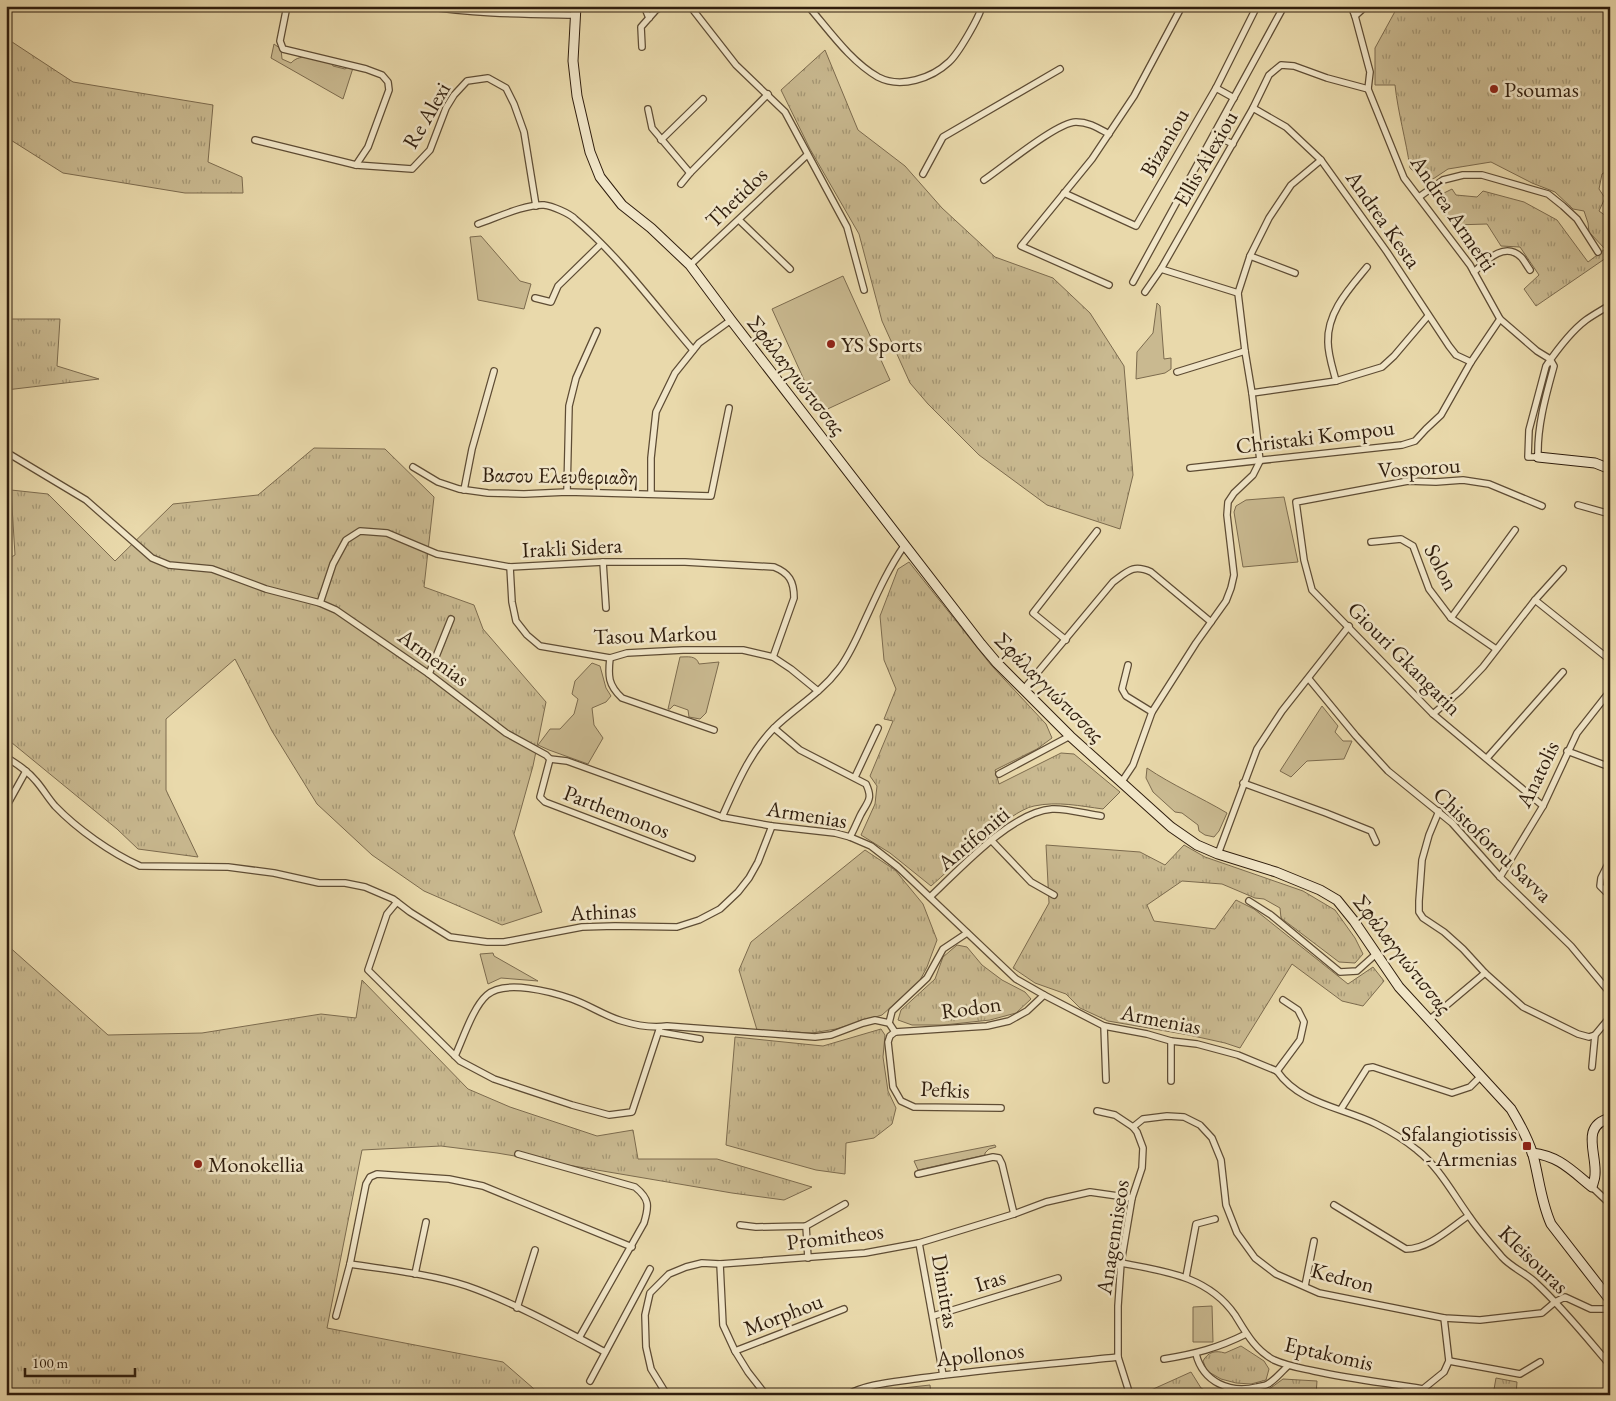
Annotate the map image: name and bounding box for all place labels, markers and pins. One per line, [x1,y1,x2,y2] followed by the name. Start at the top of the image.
[1504,75,1579,104] place label: Psoumas
[1488,83,1500,95] marker: Psoumas
[841,330,922,359] place label: YS Sports
[825,338,837,350] marker: YS Sports
[1401,1119,1517,1173] place label: Sfalangiotissis - Armenias
[1521,1140,1533,1152] marker: Sfalangiotissis - Armenias
[208,1150,304,1179] place label: Monokellia
[192,1158,204,1170] marker: Monokellia

